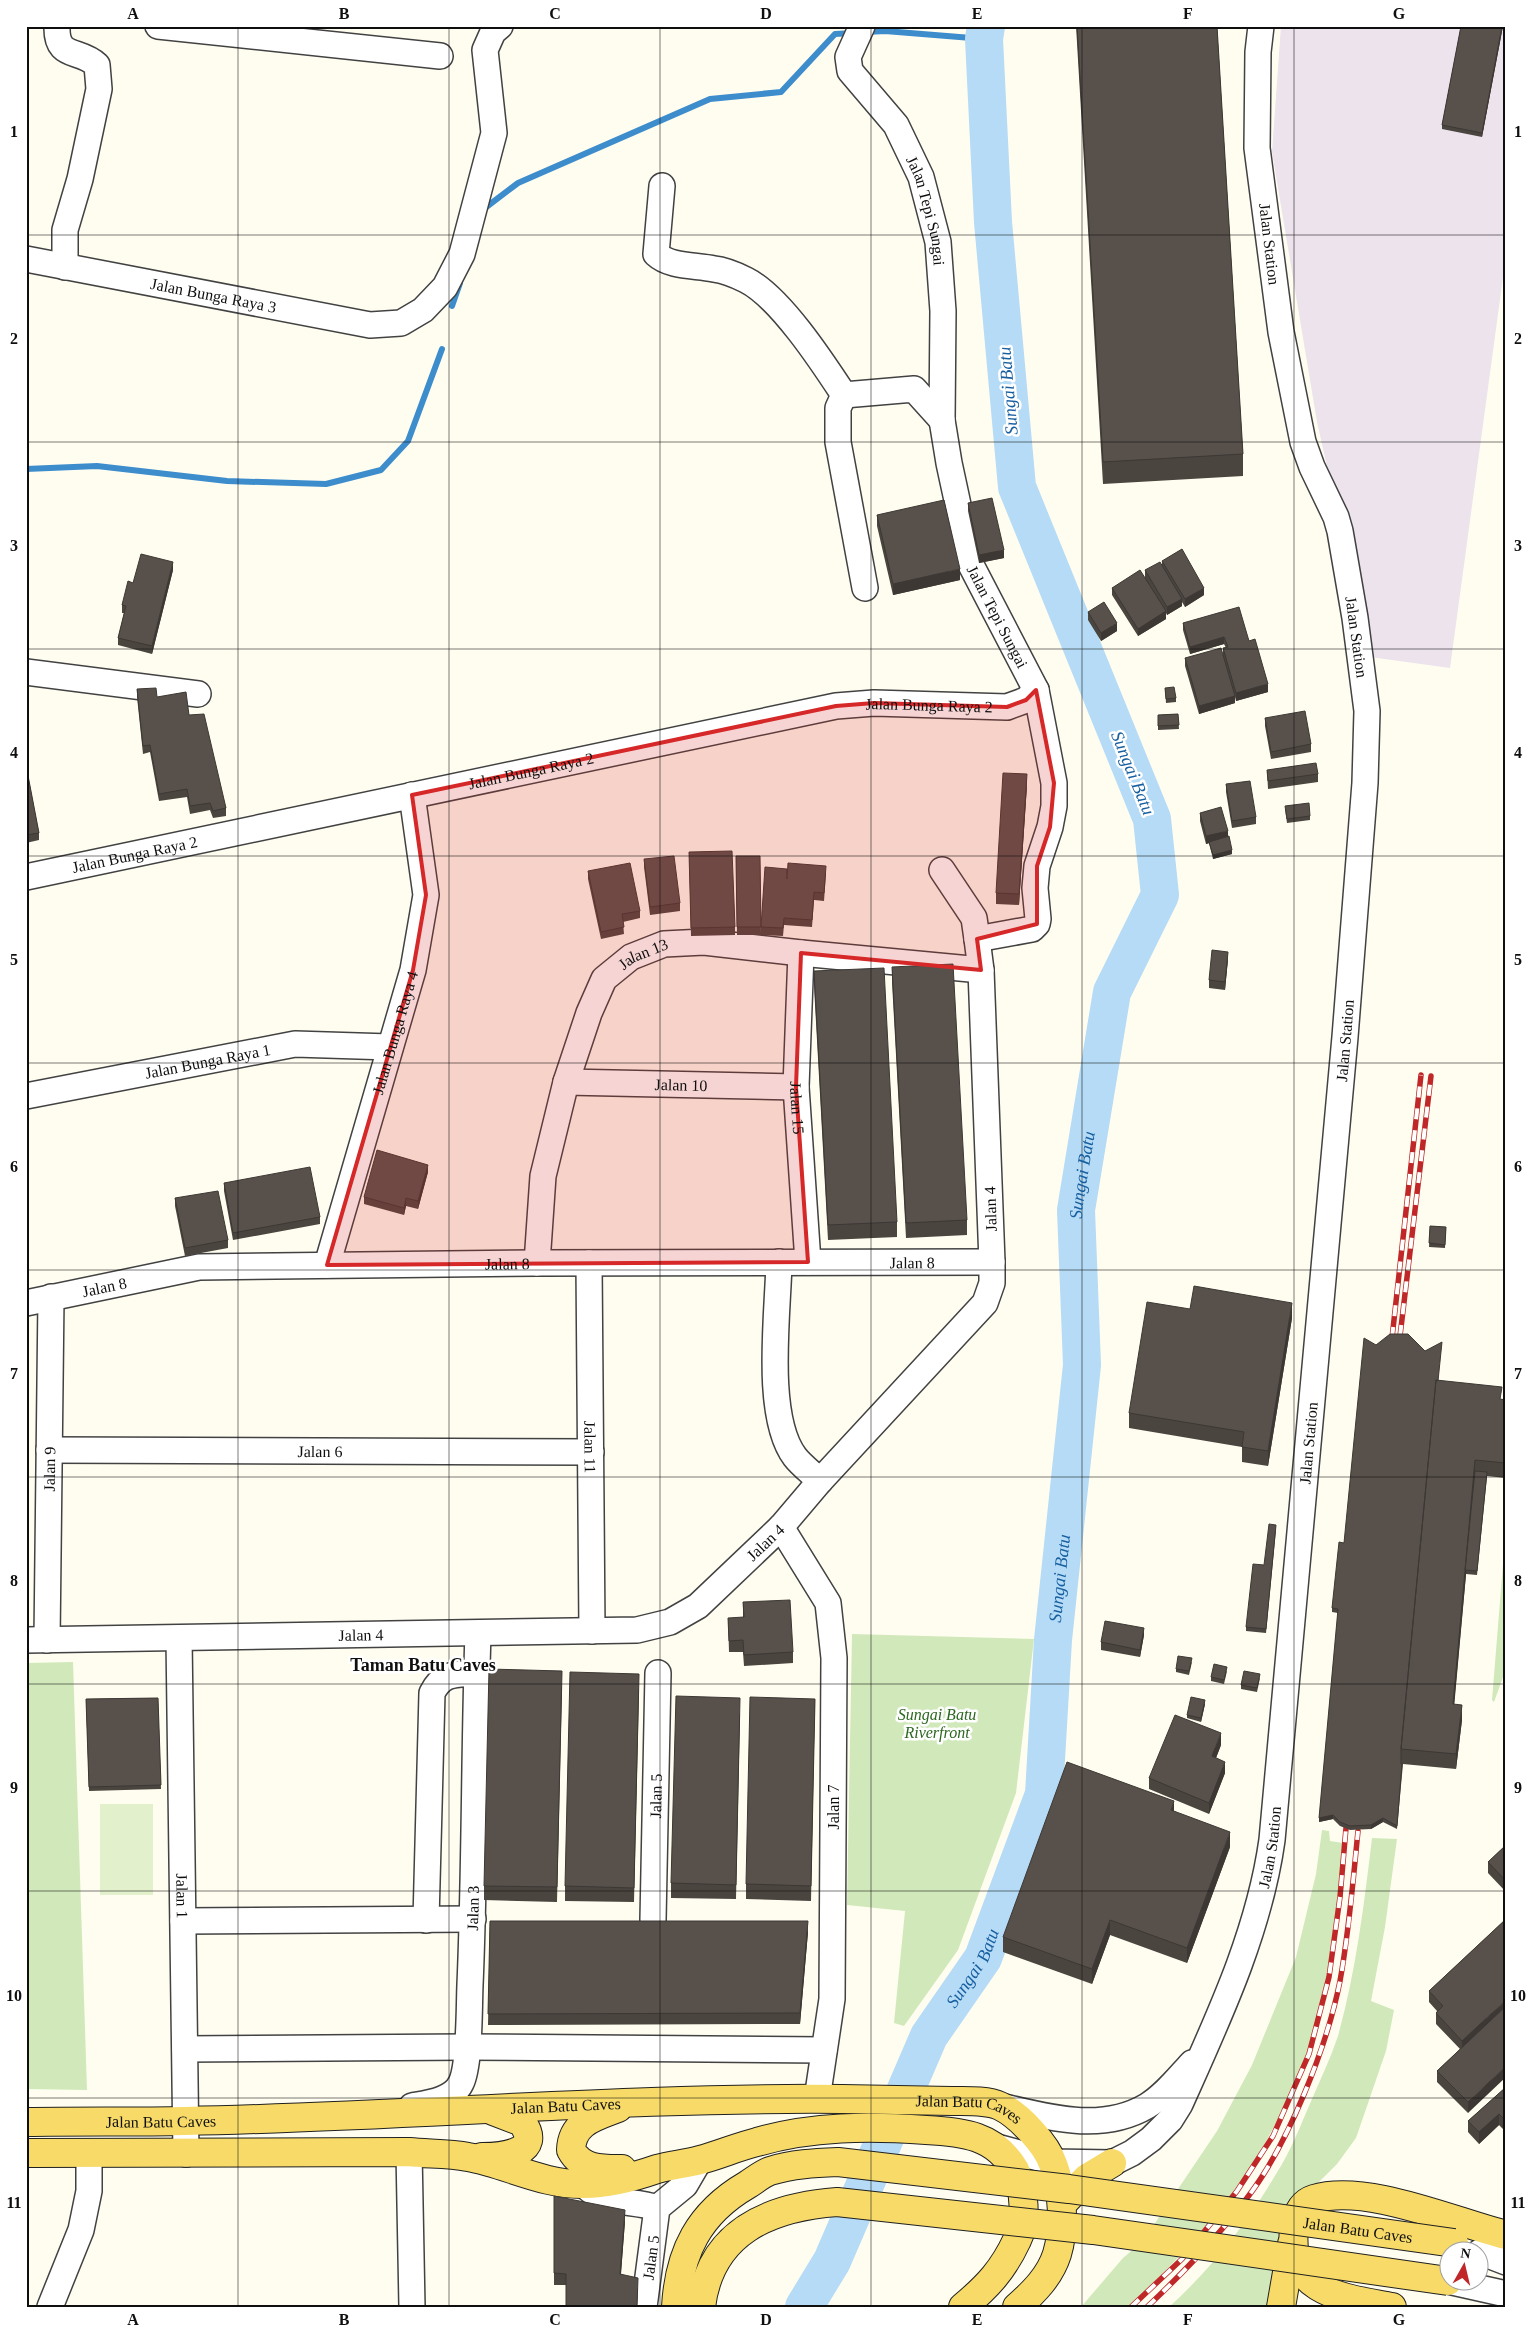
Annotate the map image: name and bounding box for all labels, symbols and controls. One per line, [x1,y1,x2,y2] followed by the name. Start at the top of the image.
[127,5,139,22] text: A
[339,5,350,22] text: B
[549,5,561,22] text: C
[760,5,772,22] text: D
[972,5,982,22] text: E
[1183,5,1193,22] text: F
[1393,5,1406,22] text: G
[10,123,18,140] text: 1
[1514,123,1522,140] text: 1
[903,153,948,267] street label: Jalan Tepi Sungai
[1256,202,1283,286] street label: Jalan Station
[149,275,278,316] street label: Jalan Bunga Raya 3
[10,330,18,347] text: 2
[1514,330,1522,347] text: 2
[994,346,1022,436] water label: Sungai Batu
[10,537,18,554] text: 3
[1514,537,1522,554] text: 3
[964,562,1031,671] street label: Jalan Tepi Sungai
[1342,595,1371,679] street label: Jalan Station
[865,695,993,716] street label: Jalan Bunga Raya 2
[1107,728,1159,818] water label: Sungai Batu
[10,744,18,761] text: 4
[1514,744,1522,761] text: 4
[467,749,595,792] street label: Jalan Bunga Raya 2
[71,833,199,876] street label: Jalan Bunga Raya 2
[615,935,670,973] street label: Jalan 13
[10,951,18,968] text: 5
[1514,951,1522,968] text: 5
[369,969,421,1096] street label: Jalan Bunga Raya 4
[1333,999,1357,1082] street label: Jalan Station
[143,1041,272,1082] street label: Jalan Bunga Raya 1
[654,1076,708,1094] street label: Jalan 10
[787,1081,807,1135] street label: Jalan 15
[1066,1130,1099,1219] water label: Sungai Batu
[10,1158,18,1175] text: 6
[1514,1158,1522,1175] text: 6
[981,1186,1000,1232] street label: Jalan 4
[890,1254,935,1271] street label: Jalan 8
[485,1255,530,1273] street label: Jalan 8
[81,1274,128,1300] street label: Jalan 8
[10,1365,18,1382] text: 7
[1514,1365,1522,1382] text: 7
[1296,1401,1321,1485] street label: Jalan Station
[581,1421,599,1473] street label: Jalan 11
[298,1443,342,1460] street label: Jalan 6
[41,1446,58,1492] street label: Jalan 9
[743,1521,788,1564] street label: Jalan 4
[1045,1533,1074,1623] water label: Sungai Batu
[10,1572,18,1589] text: 8
[1514,1572,1522,1589] text: 8
[338,1626,384,1644] street label: Jalan 4
[350,1655,496,1675] district label: Taman Batu Caves
[898,1706,976,1742] park label: Sungai Batu Riverfront
[647,1773,665,1819] street label: Jalan 5
[10,1779,18,1796] text: 9
[1514,1779,1522,1796] text: 9
[825,1785,842,1829] street label: Jalan 7
[1255,1806,1284,1890] street label: Jalan Station
[173,1873,191,1919] street label: Jalan 1
[464,1886,482,1931] street label: Jalan 3
[942,1926,1003,2011] water label: Sungai Batu
[6,1987,22,2004] text: 10
[1510,1987,1526,2004] text: 10
[915,2092,1026,2127] street label: Jalan Batu Caves
[510,2095,621,2117] street label: Jalan Batu Caves
[106,2112,216,2131] street label: Jalan Batu Caves
[6,2194,22,2211] text: 11
[1510,2194,1526,2211] text: 11
[1302,2214,1414,2246] street label: Jalan Batu Caves
[640,2234,662,2281] street label: Jalan 5
[1440,2240,1490,2290] north arrow
[1460,2245,1472,2262] text: N
[127,2311,139,2328] text: A
[339,2311,350,2328] text: B
[549,2311,561,2328] text: C
[760,2311,772,2328] text: D
[972,2311,982,2328] text: E
[1183,2311,1193,2328] text: F
[1393,2311,1406,2328] text: G

